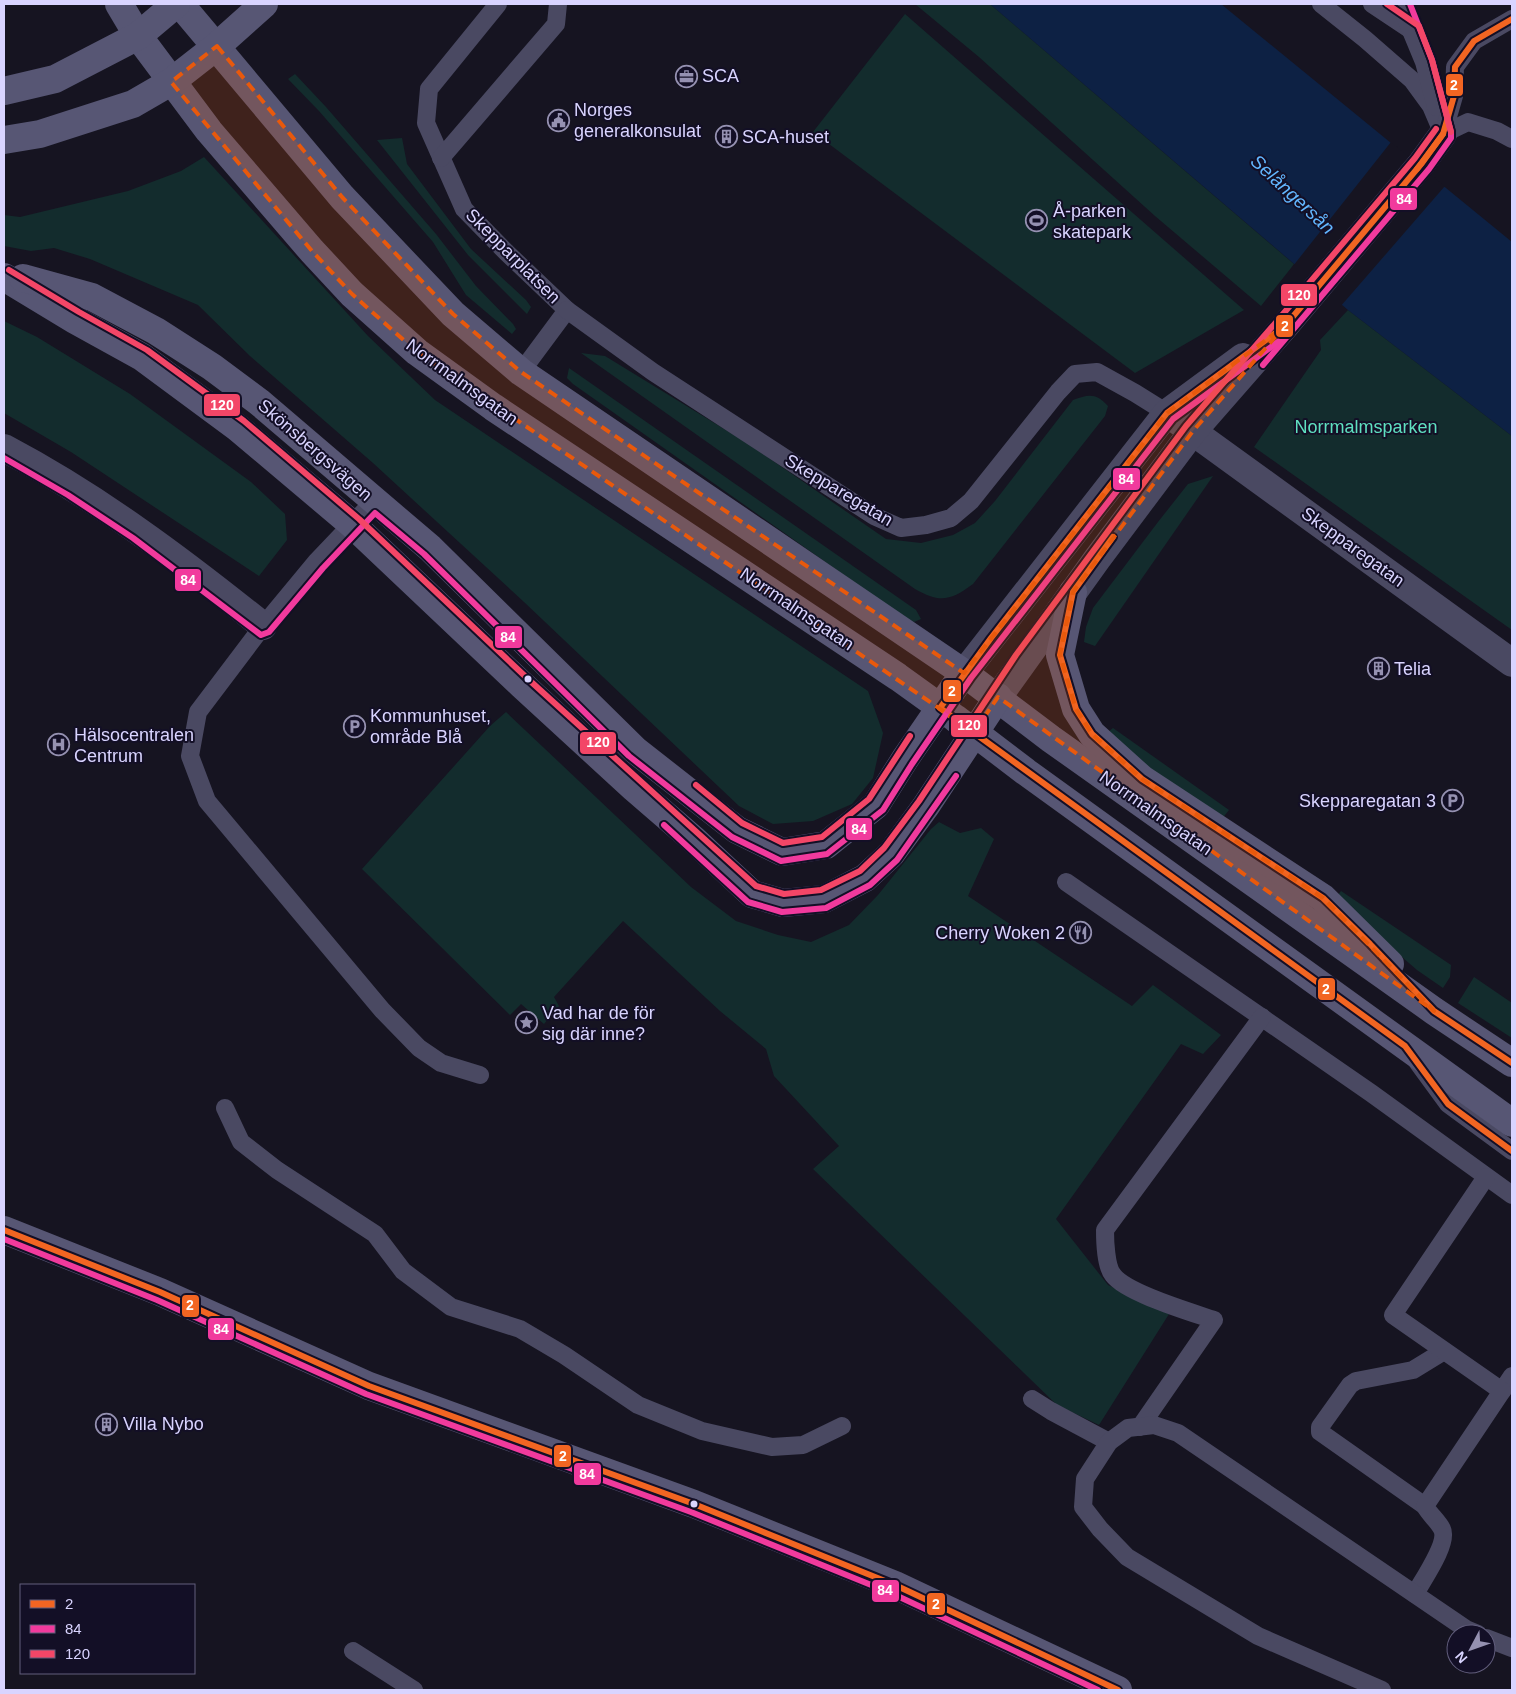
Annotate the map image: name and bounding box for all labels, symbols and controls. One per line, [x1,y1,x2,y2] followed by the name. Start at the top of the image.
[674,64,698,88] office icon: SCA
[702,66,739,86] place label: SCA
[1445,73,1464,97] line badge: 2
[1450,77,1458,93] text: 2
[574,100,701,141] place label: Norges generalkonsulat
[546,108,570,132] public building icon: Norges generalkonsulat
[714,125,738,149] building icon: SCA-huset
[742,127,829,147] place label: SCA-huset
[1246,150,1339,238] water label: Selångersån
[1389,187,1418,211] line badge: 84
[1396,191,1412,207] text: 84
[1053,201,1132,242] place label: Å-parken skatepark
[462,205,564,307] street label: Skepparplatsen
[1025,209,1049,233] sports icon: Å-parken skatepark
[1280,283,1318,307] line badge: 120
[1287,287,1311,303] text: 120
[1275,314,1294,338] line badge: 2
[1281,318,1289,334] text: 2
[402,335,522,429] street label: Norrmalmsgatan
[203,393,241,417] line badge: 120
[254,395,376,505] street label: Skönsbergsvägen
[210,397,234,413] text: 120
[1294,417,1438,437] park label: Norrmalmsparken
[782,450,896,530] street label: Skepparegatan
[1112,467,1141,491] line badge: 84
[1118,471,1134,487] text: 84
[1298,503,1408,591] street label: Skepparegatan
[736,564,858,654] street label: Norrmalmsgatan
[174,568,202,592] line badge: 84
[180,572,196,588] text: 84
[494,625,523,649] line badge: 84
[500,629,516,645] text: 84
[1366,657,1390,681] building icon: Telia
[1394,659,1432,679] place label: Telia
[523,674,533,684] unlabelled marker
[942,679,962,703] line badge: 2
[948,683,956,699] text: 2
[370,706,491,747] place label: Kommunhuset, område Blå
[342,714,366,738] parking icon: Kommunhuset, område Blå
[950,714,988,738] line badge: 120
[957,717,981,733] text: 120
[74,725,194,766] place label: Hälsocentralen Centrum
[579,731,617,755] line badge: 120
[46,733,70,757] hospital icon: Hälsocentralen Centrum
[586,734,610,750] text: 120
[1096,767,1216,859] street label: Norrmalmsgatan
[1440,789,1464,813] parking icon: Skepparegatan 3
[1299,791,1436,811] place label: Skepparegatan 3
[845,817,873,841] line badge: 84
[851,821,867,837] text: 84
[1069,921,1093,945] restaurant icon: Cherry Woken 2
[935,923,1065,943] place label: Cherry Woken 2
[1317,977,1336,1001] line badge: 2
[1322,981,1330,997] text: 2
[542,1003,655,1044] place label: Vad har de för sig där inne?
[514,1011,538,1035] place icon: Vad har de för sig där inne?
[181,1294,200,1318] line badge: 2
[186,1297,194,1313] text: 2
[207,1317,235,1341] line badge: 84
[213,1321,229,1337] text: 84
[95,1412,119,1436] building icon: Villa Nybo
[123,1414,204,1434] place label: Villa Nybo
[553,1444,572,1468] line badge: 2
[559,1448,567,1464] text: 2
[573,1462,602,1486] line badge: 84
[579,1466,595,1482] text: 84
[689,1499,699,1509] unlabelled marker
[871,1579,900,1603] line badge: 84
[877,1582,893,1598] text: 84
[20,1584,195,1674] legend
[926,1592,946,1616] line badge: 2
[65,1595,73,1612] text: 2
[932,1596,940,1612] text: 2
[65,1620,82,1637] text: 84
[1446,1624,1496,1674] north arrow
[65,1645,90,1662] text: 120
[1452,1648,1471,1667] text: N

